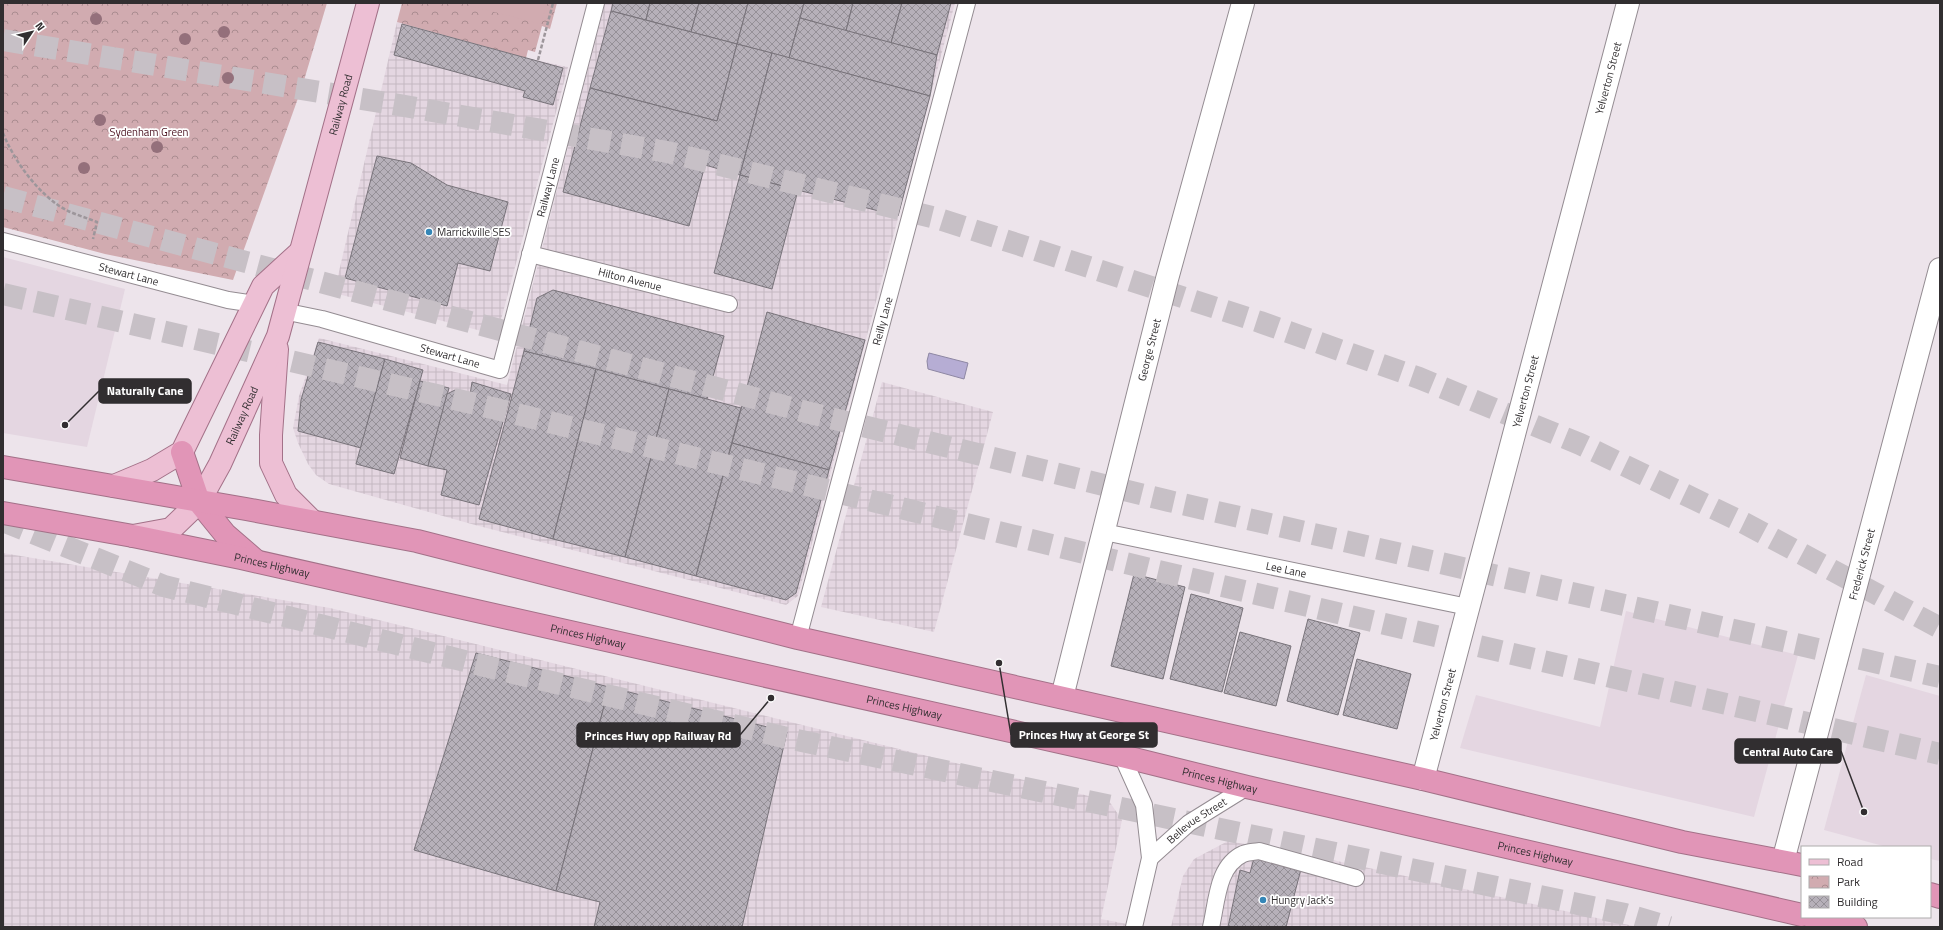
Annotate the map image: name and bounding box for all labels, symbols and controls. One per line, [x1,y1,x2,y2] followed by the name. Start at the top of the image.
[12,12,52,52] north arrow
[31,19,49,34] text: N
[1591,40,1625,116] street label: Yelverton Street
[325,72,356,137] street label: Railway Road
[110,124,189,140] park label: Sydenham Green
[532,155,563,219] street label: Railway Lane
[437,224,511,240] place label: Marrickville SES
[424,227,434,237] marker: Marrickville SES
[97,258,161,290] street label: Stewart Lane
[596,263,664,295] street label: Hilton Avenue
[868,294,897,347] street label: Reilly Lane
[1134,317,1165,383] street label: George Street
[418,340,482,372] street label: Stewart Lane
[1508,353,1543,429] street label: Yelverton Street
[99,379,191,403] callout: Naturally Cane
[107,381,183,400] text: Naturally Cane
[222,384,262,448] street label: Railway Road
[1845,527,1879,602] street label: Frederick Street
[233,549,312,581] street label: Princes Highway
[1264,558,1308,582] street label: Lee Lane
[549,620,628,652] street label: Princes Highway
[1425,666,1460,743] street label: Yelverton Street
[865,691,944,723] street label: Princes Highway
[577,723,740,747] callout: Princes Hwy opp Railway Rd
[1011,723,1157,747] callout: Princes Hwy at George St
[1019,725,1150,744] text: Princes Hwy at George St
[585,726,731,745] text: Princes Hwy opp Railway Rd
[1735,739,1841,763] callout: Central Auto Care
[1743,742,1833,761] text: Central Auto Care
[1181,763,1260,797] street label: Princes Highway
[1163,794,1230,847] street label: Bellevue Street
[1496,837,1575,870] street label: Princes Highway
[1801,846,1931,918] legend
[1837,852,1863,871] text: Road
[1837,872,1860,891] text: Park
[1271,892,1333,908] place label: Hungry Jack's
[1837,892,1878,911] text: Building
[1258,895,1268,905] marker: Hungry Jack's

